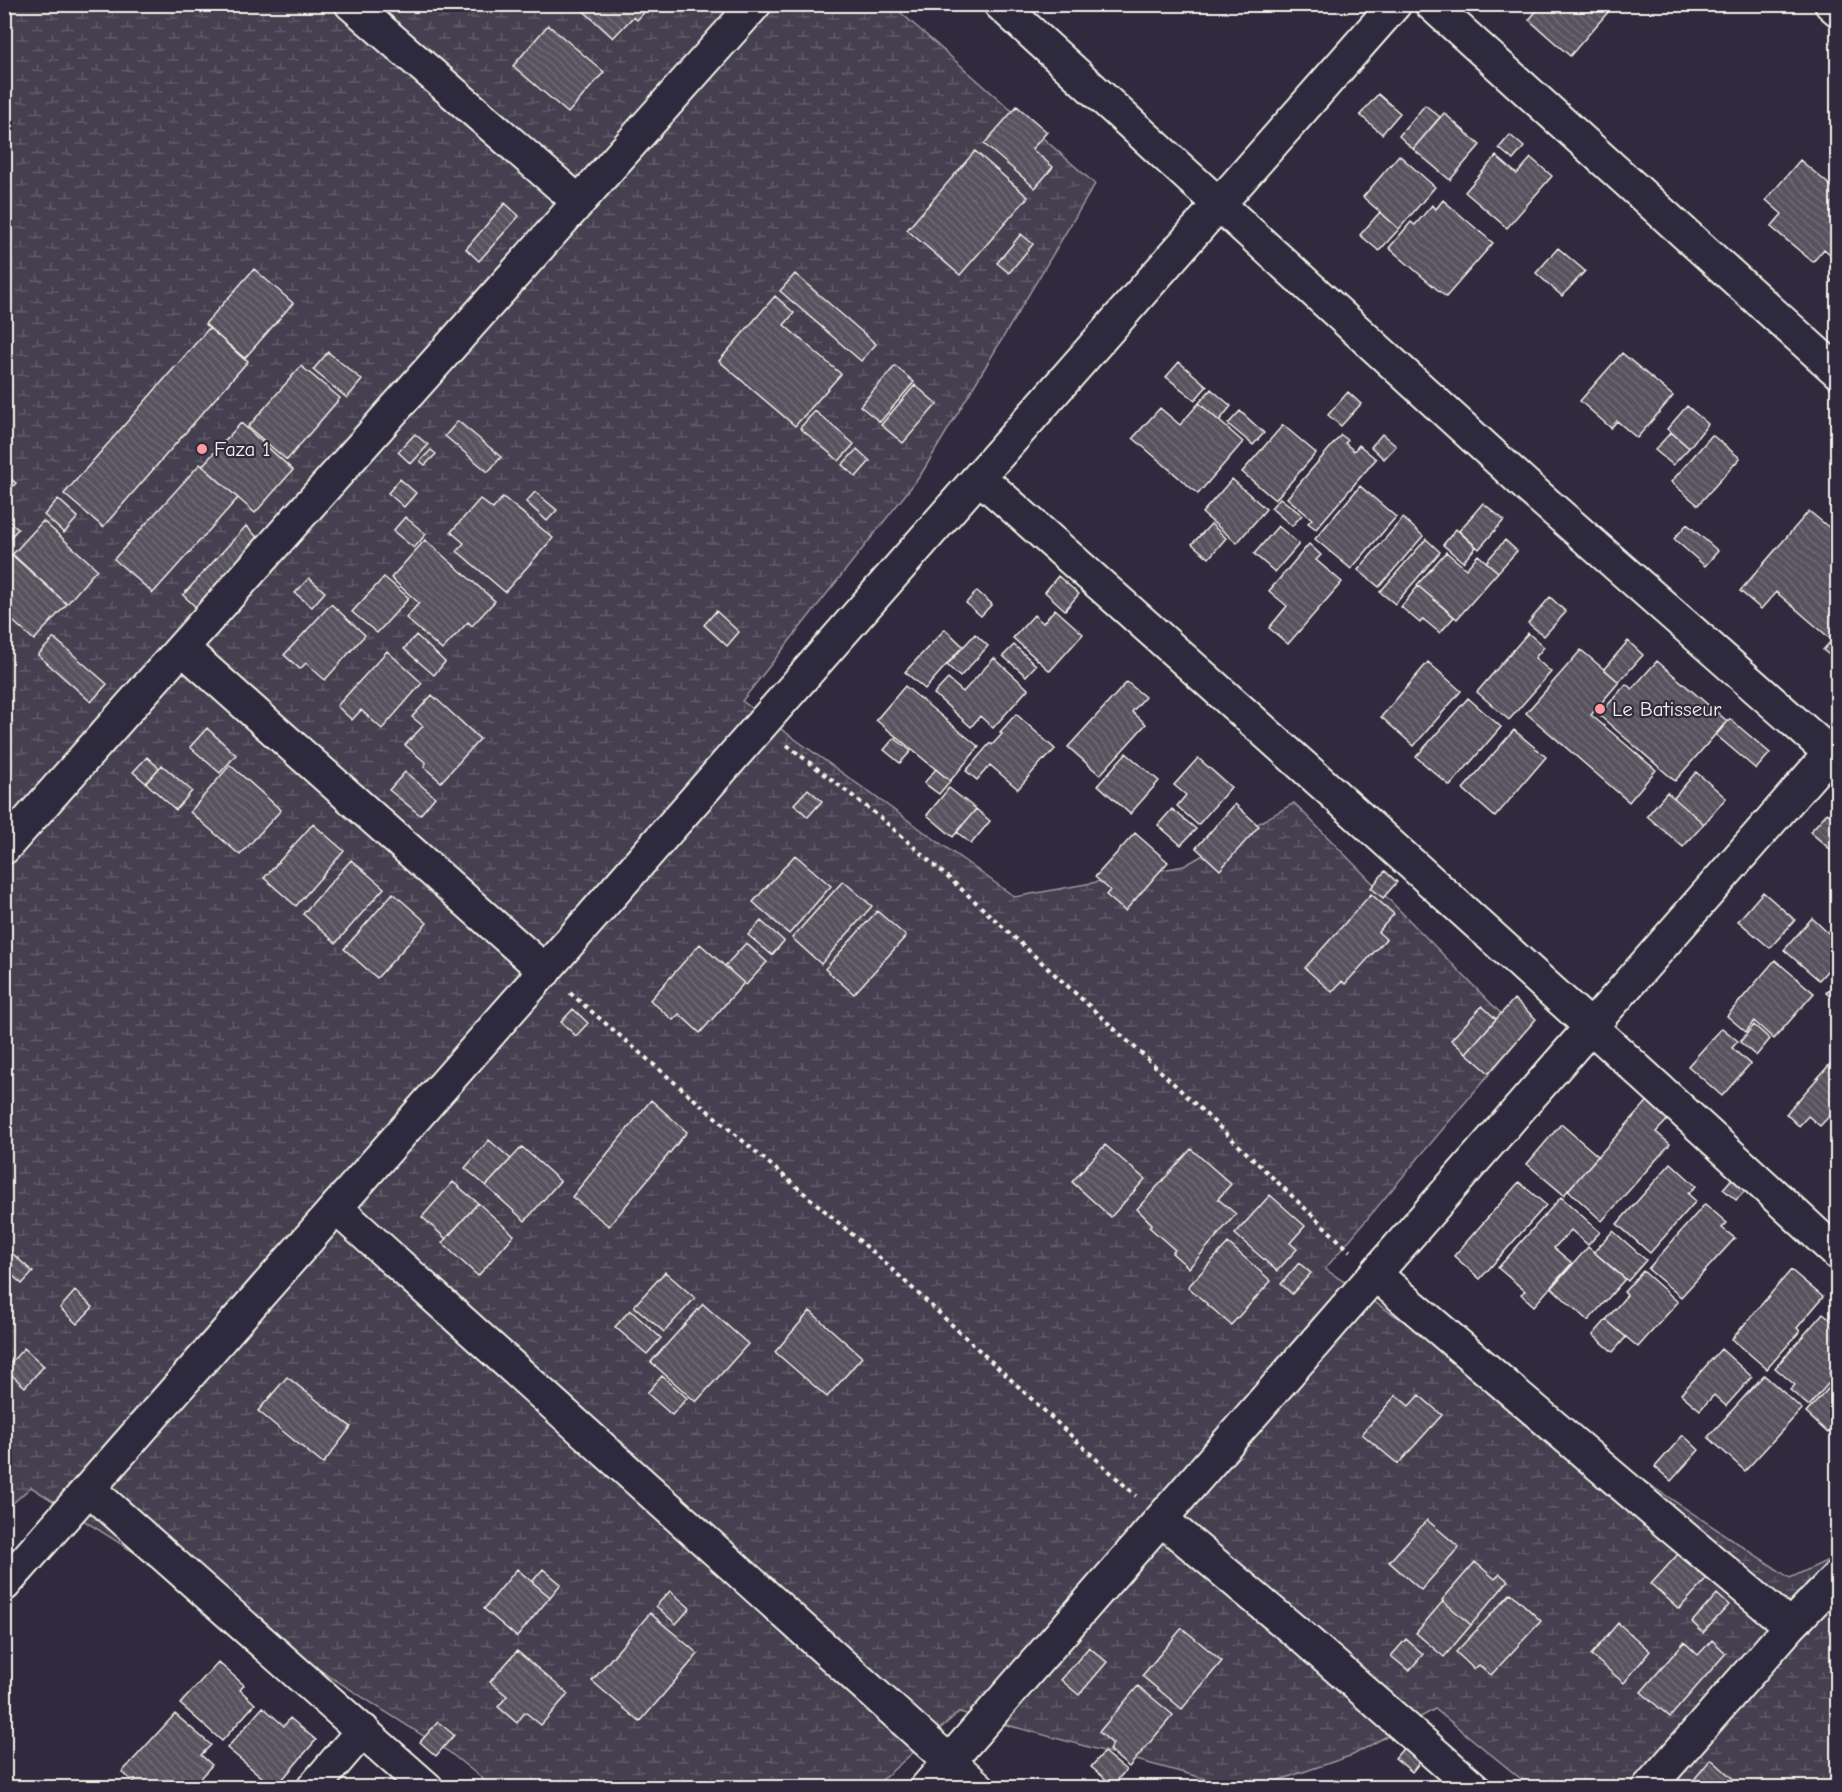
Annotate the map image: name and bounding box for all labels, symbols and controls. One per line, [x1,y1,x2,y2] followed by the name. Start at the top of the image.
[214,437,271,461] place label: Faza 1
[195,442,209,456] marker: Faza 1
[1612,697,1722,721] place label: Le Batisseur
[1593,702,1607,716] marker: Le Batisseur

